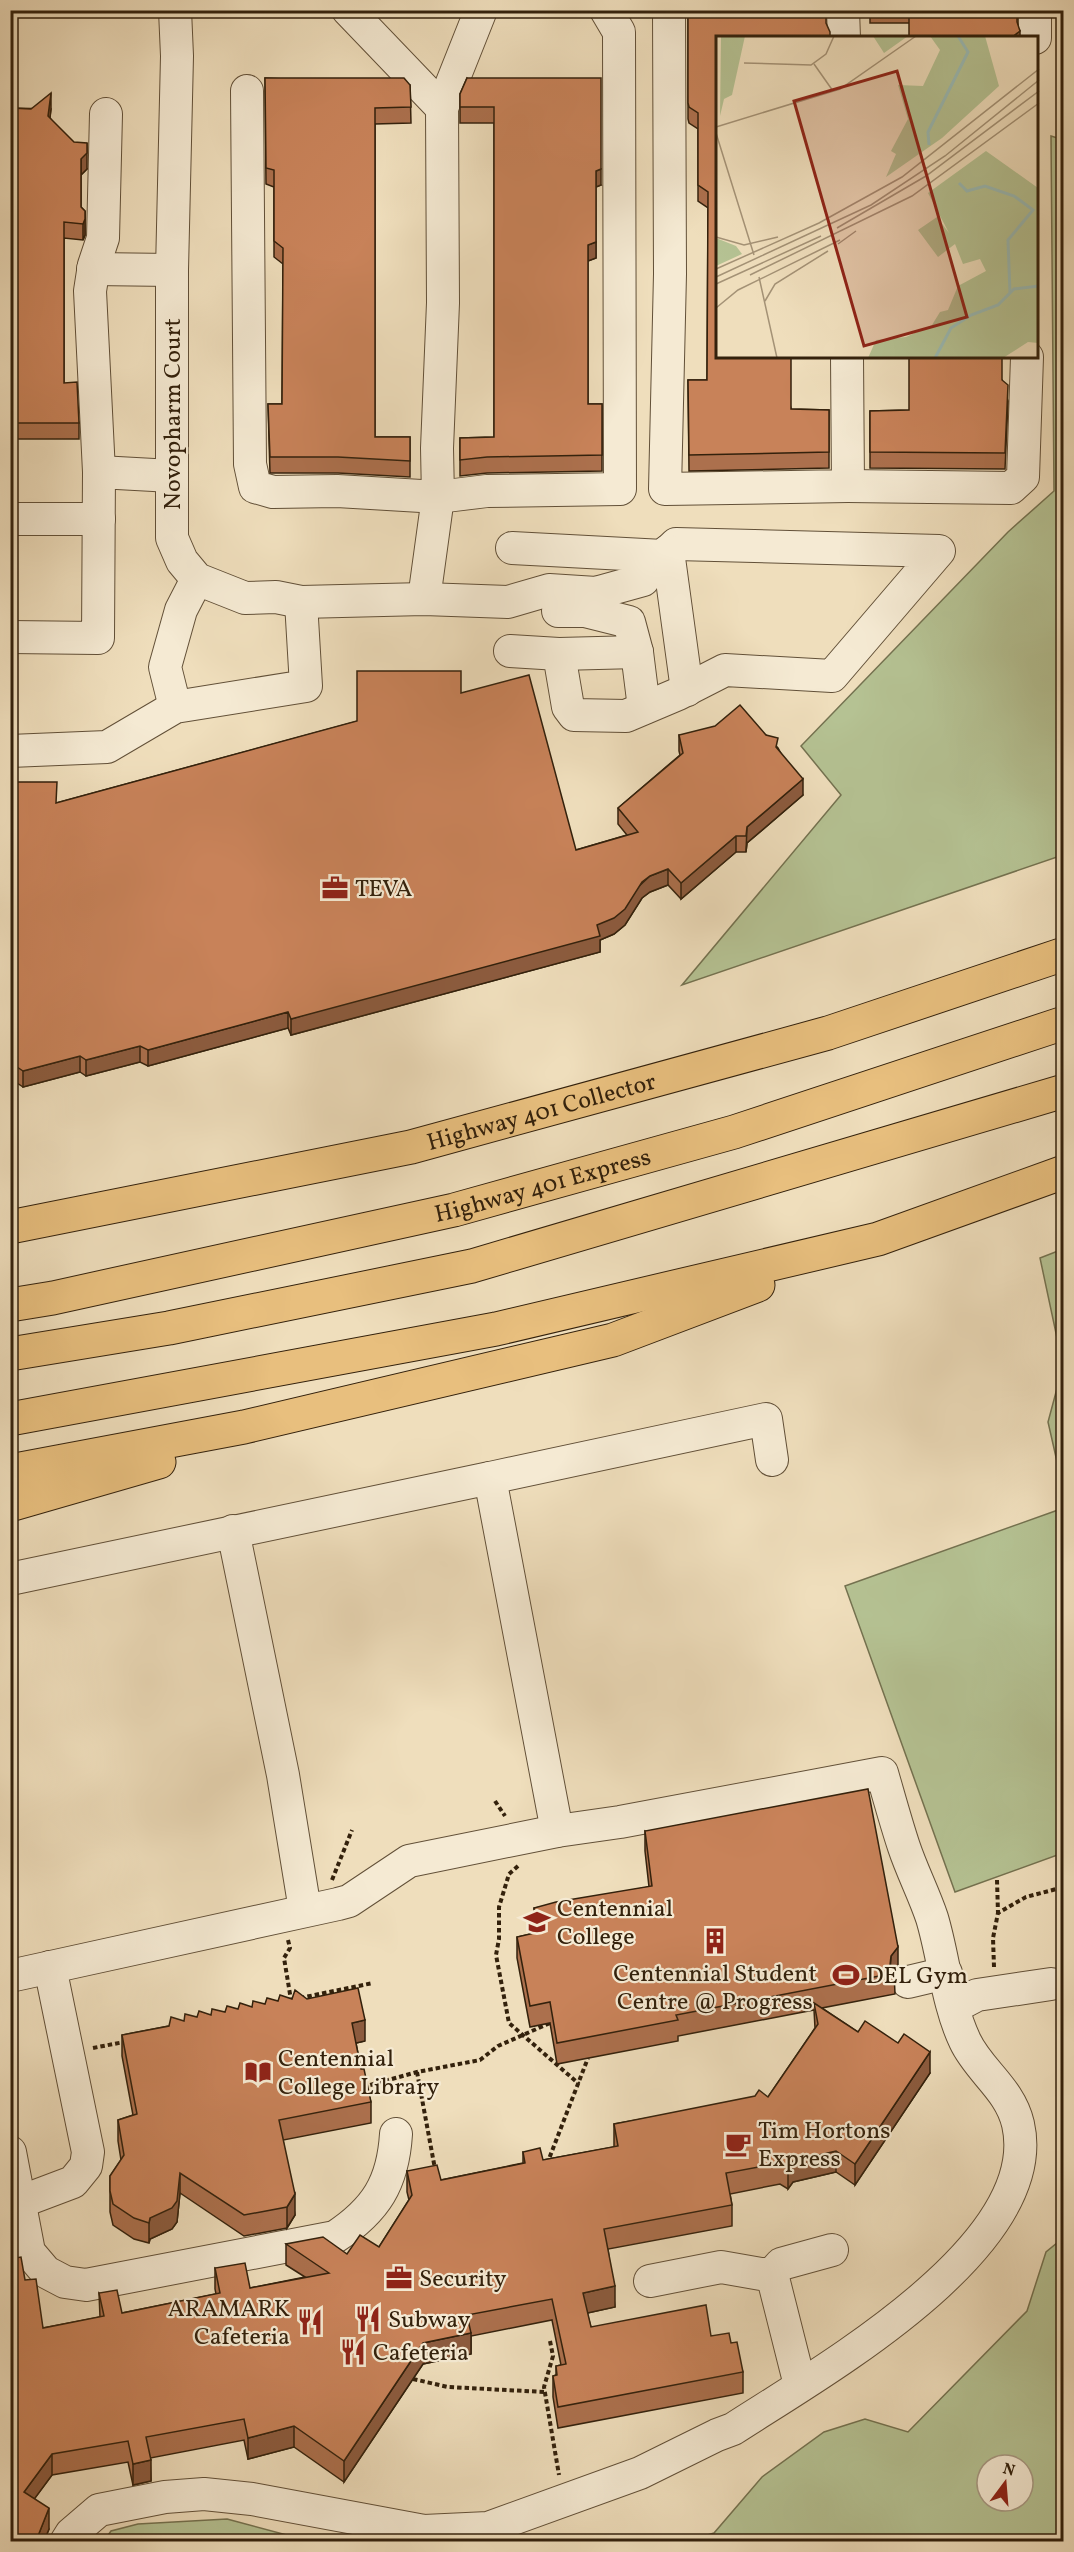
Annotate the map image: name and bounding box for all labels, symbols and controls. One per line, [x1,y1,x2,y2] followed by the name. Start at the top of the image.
[716,36,1038,358] inset map
[157,318,191,510] street label: Novopharm Court
[320,873,350,903] office icon: TEVA
[355,873,413,907] place label: TEVA
[424,1066,660,1161] street label: Highway 401 Collector
[432,1141,655,1233] street label: Highway 401 Express
[557,1893,673,1955] place label: Centennial College
[522,1907,552,1937] school or university icon: Centennial College
[700,1926,730,1956] building icon: Centennial Student Centre @ Progress
[613,1958,817,2020] place label: Centennial Student Centre @ Progress
[831,1960,861,1990] sports icon: DEL Gym
[866,1960,968,1994] place label: DEL Gym
[278,2043,439,2105] place label: Centennial College Library
[243,2057,273,2087] library icon: Centennial College Library
[758,2115,891,2177] place label: Tim Hortons Express
[723,2129,753,2159] cafe icon: Tim Hortons Express
[384,2263,414,2293] office icon: Security
[419,2263,507,2297] place label: Security
[168,2293,290,2355] place label: ARAMARK Cafeteria
[353,2304,383,2334] restaurant icon: Subway
[388,2304,470,2338] place label: Subway
[295,2307,325,2337] restaurant icon: ARAMARK Cafeteria
[338,2337,368,2367] restaurant icon: Cafeteria
[373,2337,469,2371] place label: Cafeteria
[975,2453,1035,2513] north arrow
[1000,2458,1018,2483] text: N

